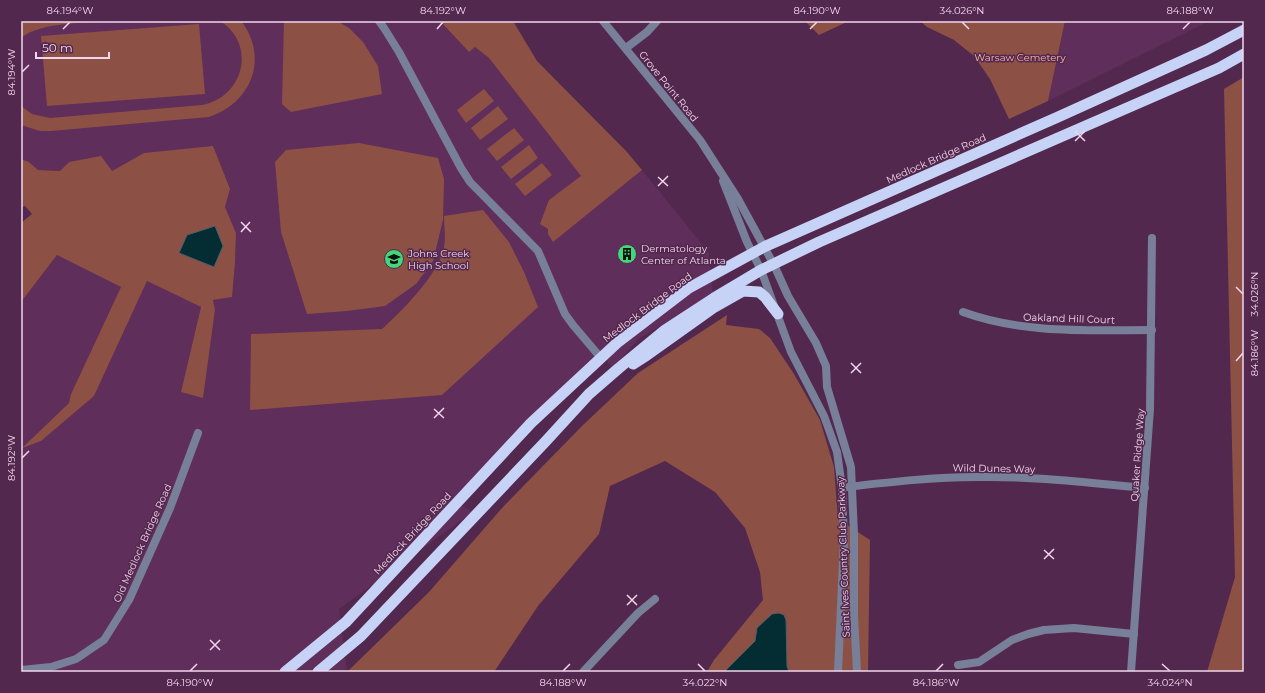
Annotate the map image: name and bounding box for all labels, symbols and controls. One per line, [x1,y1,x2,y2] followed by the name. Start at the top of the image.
[47,4,93,17] text: 84.194°W
[420,4,466,17] text: 84.192°W
[793,4,841,17] text: 84.190°W
[940,4,984,17] text: 34.026°N
[1166,4,1214,17] text: 84.188°W
[36,34,109,60] scale bar
[42,40,73,55] text: 50 m
[636,48,701,124] street label: Grove Point Road
[5,49,18,95] text: 84.194°W
[974,51,1066,64] park label: Warsaw Cemetery
[884,131,988,186] street label: Medlock Bridge Road
[641,242,726,267] place label: Dermatology Center of Atlanta
[616,243,638,265] building icon: Dermatology Center of Atlanta
[407,247,469,272] place label: Johns Creek High School
[383,248,405,270] school or university icon: Johns Creek High School
[600,270,694,345] street label: Medlock Bridge Road
[1248,272,1261,316] text: 34.026°N
[1023,310,1115,327] street label: Oakland Hill Court
[1248,330,1261,376] text: 84.186°W
[1128,407,1147,502] street label: Quaker Ridge Way
[5,435,18,481] text: 84.192°W
[953,461,1036,476] street label: Wild Dunes Way
[834,476,853,638] street label: Saint Ives Country Club Parkway
[110,482,175,605] street label: Old Medlock Bridge Road
[371,489,454,577] street label: Medlock Bridge Road
[166,676,214,689] text: 84.190°W
[539,676,587,689] text: 84.188°W
[683,676,727,689] text: 34.022°N
[913,676,959,689] text: 84.186°W
[1147,676,1193,689] text: 34.024°N

